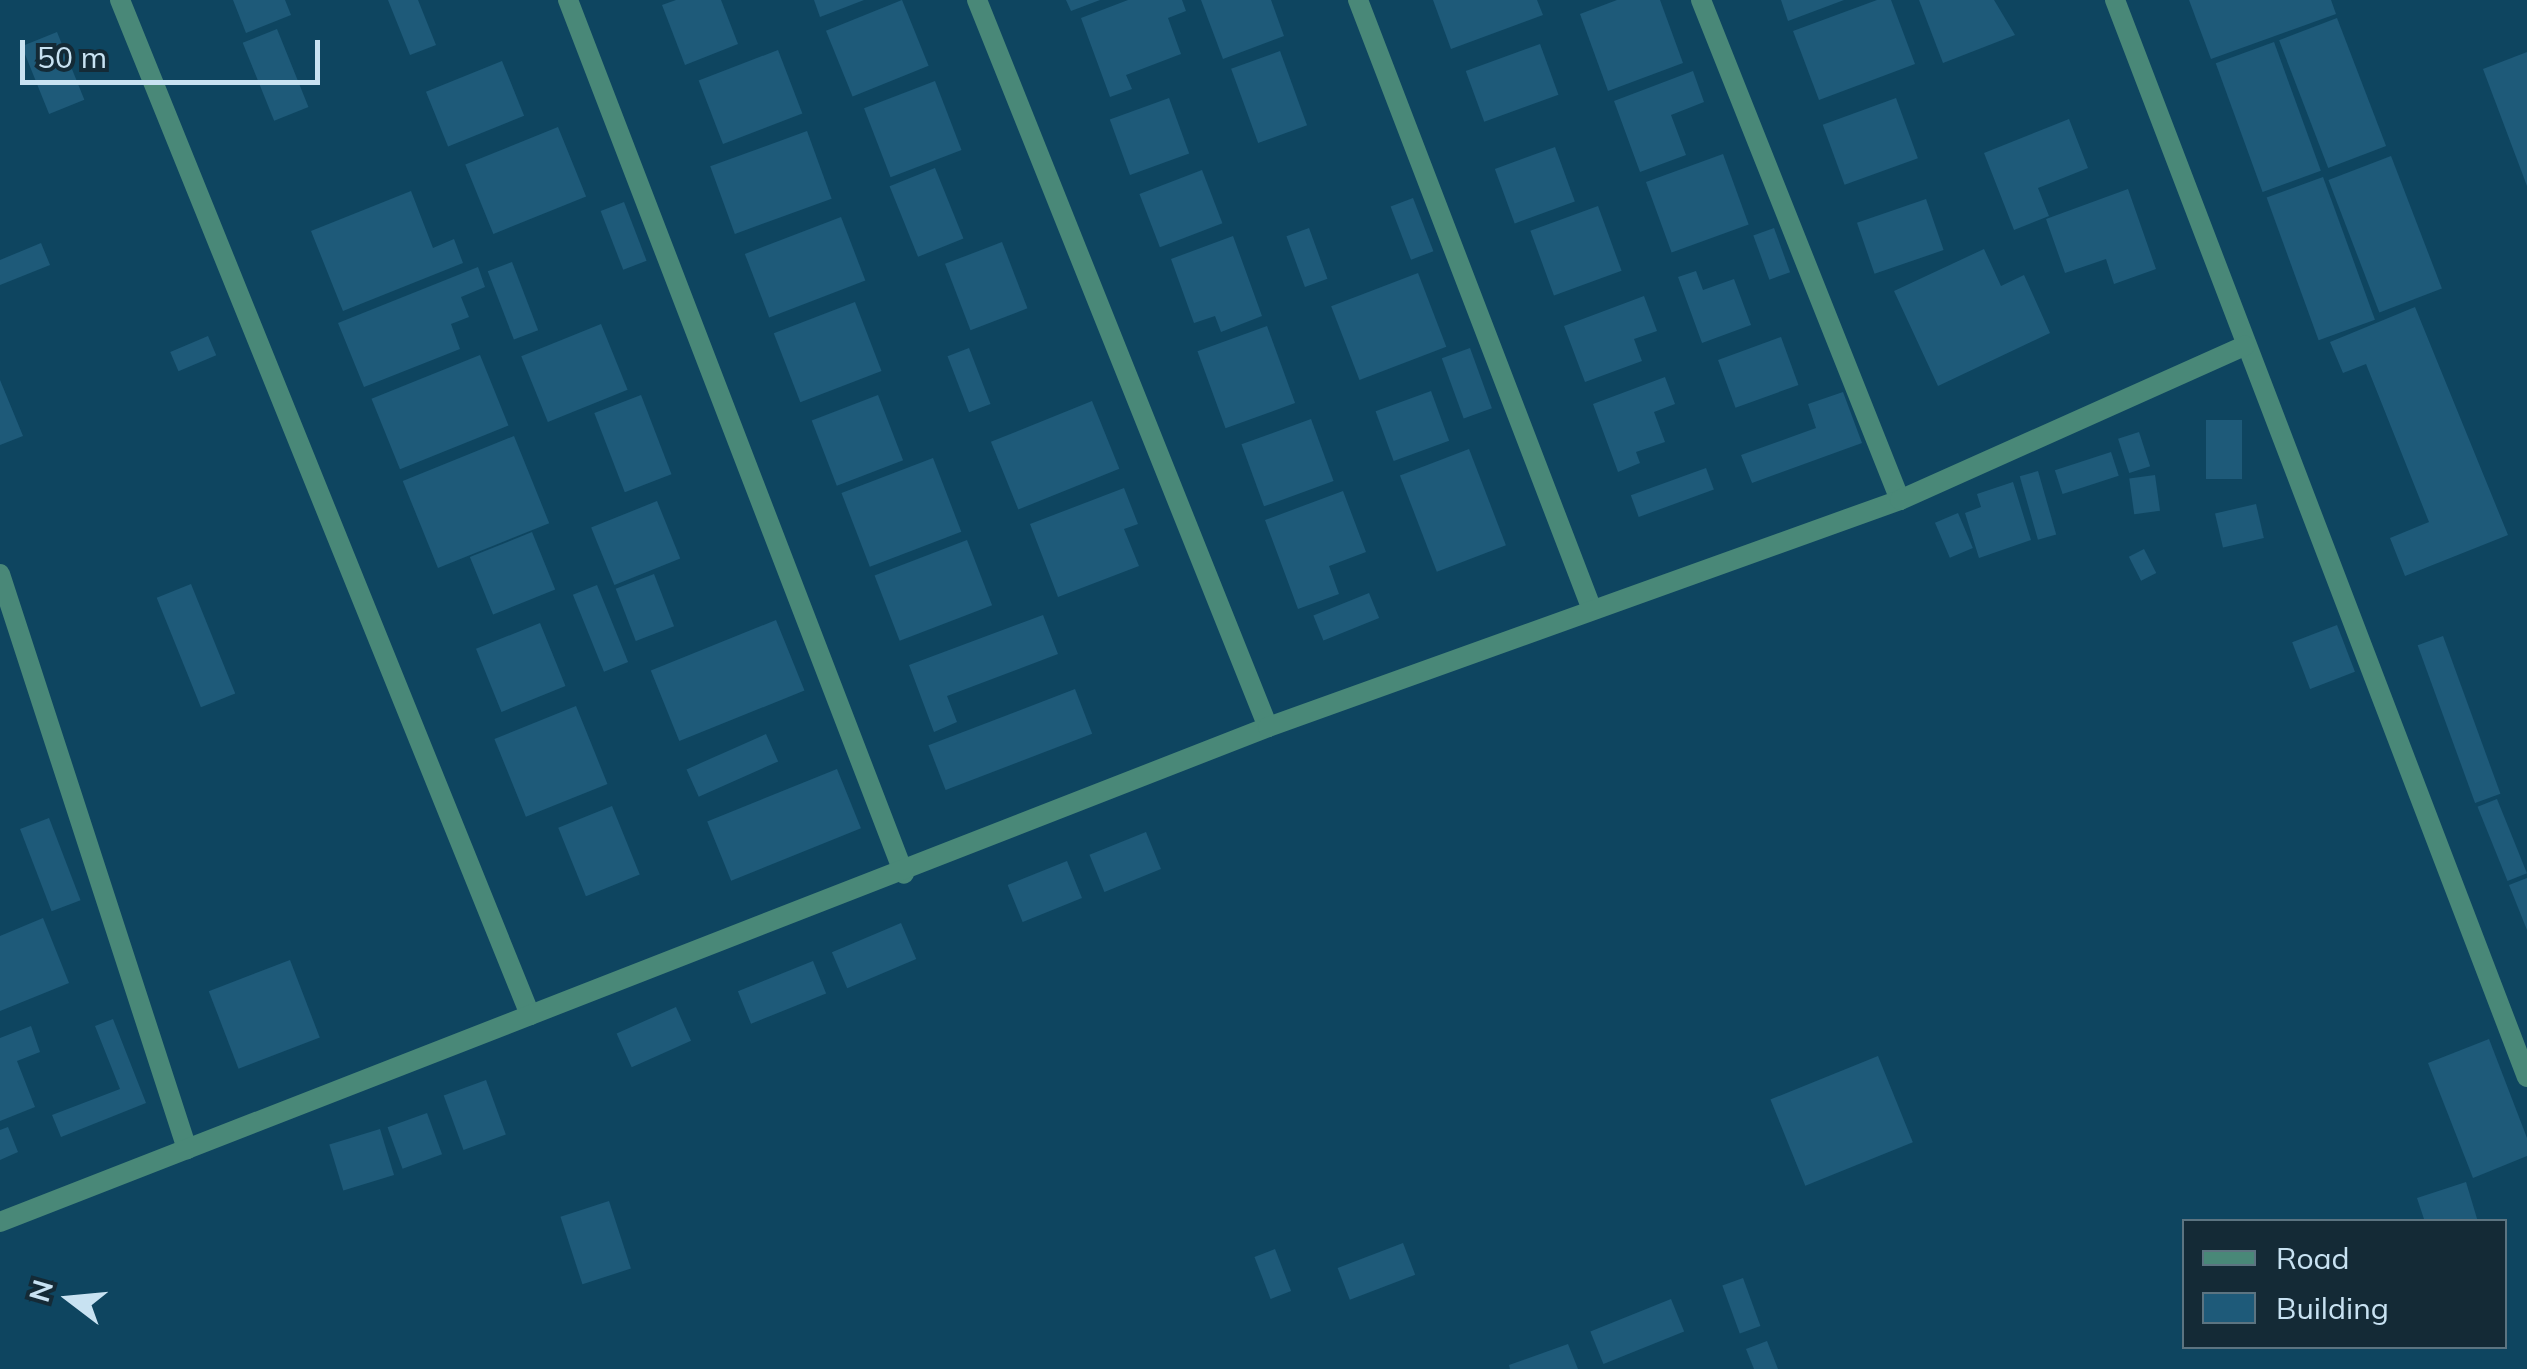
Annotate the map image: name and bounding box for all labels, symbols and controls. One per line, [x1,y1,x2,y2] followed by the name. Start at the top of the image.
[25,20,325,82] scale bar
[37,38,107,76] text: 50 m
[2182,1219,2507,1349] legend
[2276,1239,2350,1277] text: Road
[20,1249,120,1349] north arrow
[21,1276,60,1306] text: N
[2276,1289,2389,1327] text: Building

